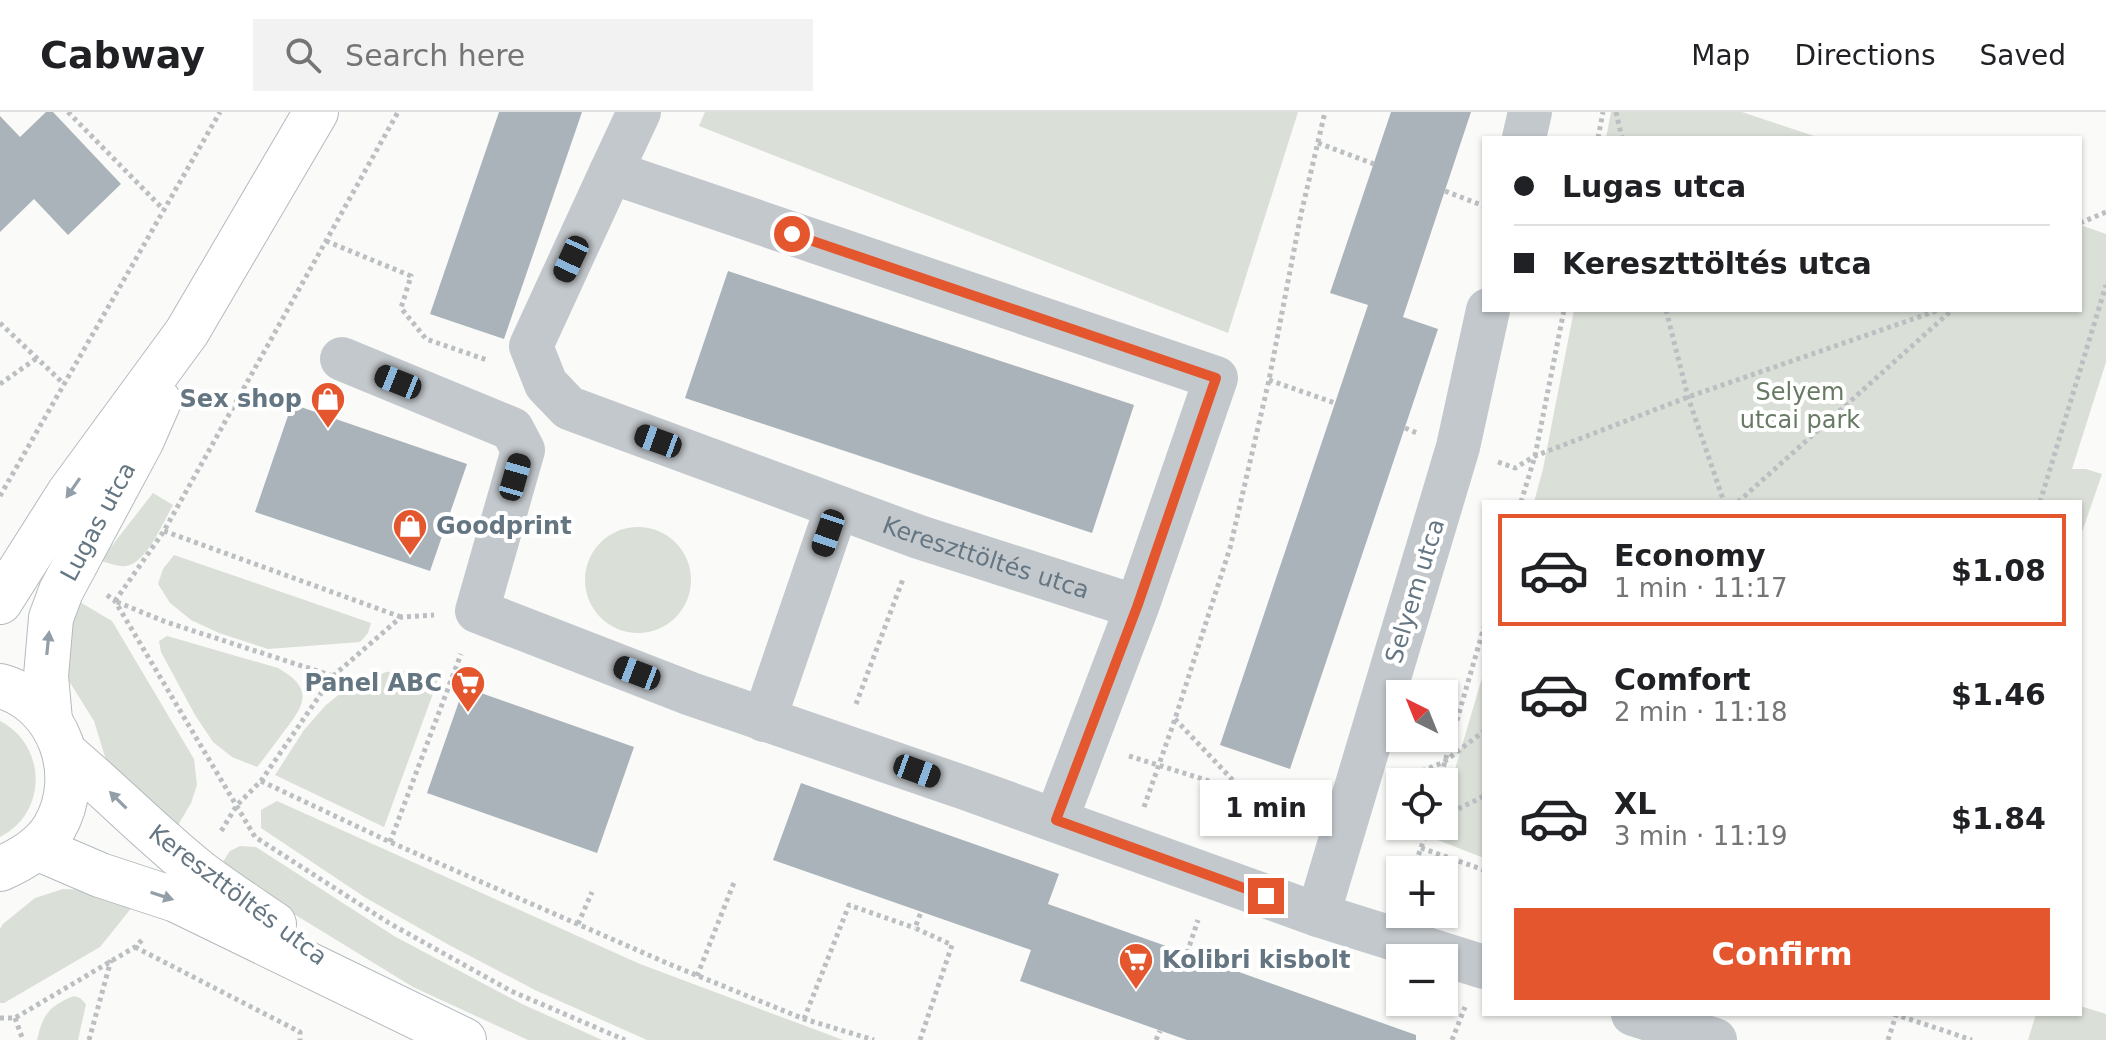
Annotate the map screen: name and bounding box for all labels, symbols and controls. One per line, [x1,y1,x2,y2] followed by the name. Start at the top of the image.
[253,19,813,91] search box
[40,33,205,77] text: Cabway
[281,33,325,77] icon: search
[345,38,525,73] text: Search here
[1691,39,1750,72] text: Map
[1794,39,1935,72] text: Directions
[1979,39,2066,72] text: Saved
[1562,169,1746,204] text: Lugas utca
[774,216,810,252] route start
[550,232,592,286] car
[1562,246,1872,281] text: Kereszttöltés utca
[371,362,425,402] car
[1740,378,1860,434] park label: Selyem utcai park
[309,380,347,430] shop icon: Sex shop
[180,385,302,413] place label: Sex shop
[631,422,685,460] car
[497,451,533,503] car
[55,457,142,586] street label: Lugas utca
[66,477,81,498] one-way arrow
[809,506,847,560] car
[391,507,429,557] shop icon: Goodprint
[879,511,1093,605] street label: Kereszttöltés utca
[436,512,572,540] place label: Goodprint
[1380,516,1450,666] street label: Selyem utca
[1518,534,1590,606] icon: car
[1614,538,1766,573] text: Economy
[1951,553,2046,588] text: $1.08
[1614,573,1788,603] text: 1 min · 11:17
[42,630,55,655] one-way arrow
[610,653,664,693] car
[1518,658,1590,730] icon: car
[1614,662,1751,697] text: Comfort
[449,664,487,714] supermarket icon: Panel ABC
[304,669,442,697] place label: Panel ABC
[1951,677,2046,712] text: $1.46
[1386,680,1458,752] north arrow
[1386,680,1458,1016] map controls
[1614,697,1788,727] text: 2 min · 11:18
[890,752,944,790] car
[1386,768,1458,840] button: locate
[1200,780,1332,836] callout: 1 min
[1518,782,1590,854] icon: car
[1614,786,1656,821] text: XL
[109,791,128,810] one-way arrow
[1225,793,1307,823] text: 1 min
[1951,801,2046,836] text: $1.84
[144,819,332,971] street label: Kereszttöltés utca
[1614,821,1788,851] text: 3 min · 11:19
[1386,856,1458,928] button: +
[1248,878,1284,914] route end
[150,890,174,902] one-way arrow
[1514,908,2050,1000] button: Confirm
[1117,941,1155,991] supermarket icon: Kolibri kisbolt
[1386,944,1458,1016] button: −
[1162,946,1351,974] place label: Kolibri kisbolt

